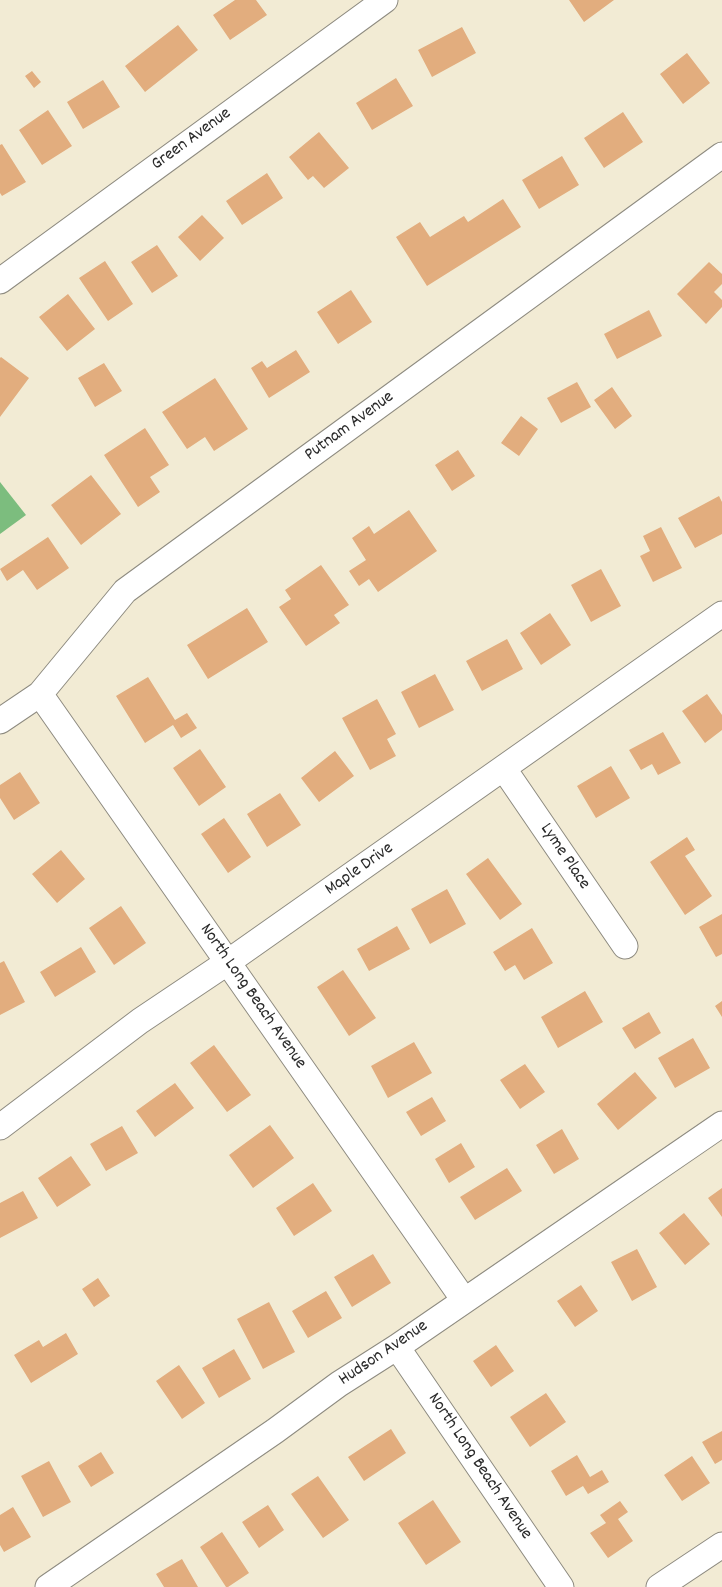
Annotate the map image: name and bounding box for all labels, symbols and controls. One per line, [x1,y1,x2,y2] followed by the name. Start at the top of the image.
[148,104,236,176] street label: Green Avenue
[301,387,399,467] street label: Putnam Avenue
[534,820,594,894] street label: Lyme Place
[322,839,398,901] street label: Maple Drive
[194,920,310,1074] street label: North Long Beach Avenue
[335,1316,433,1392] street label: Hudson Avenue
[422,1390,536,1544] street label: North Long Beach Avenue

